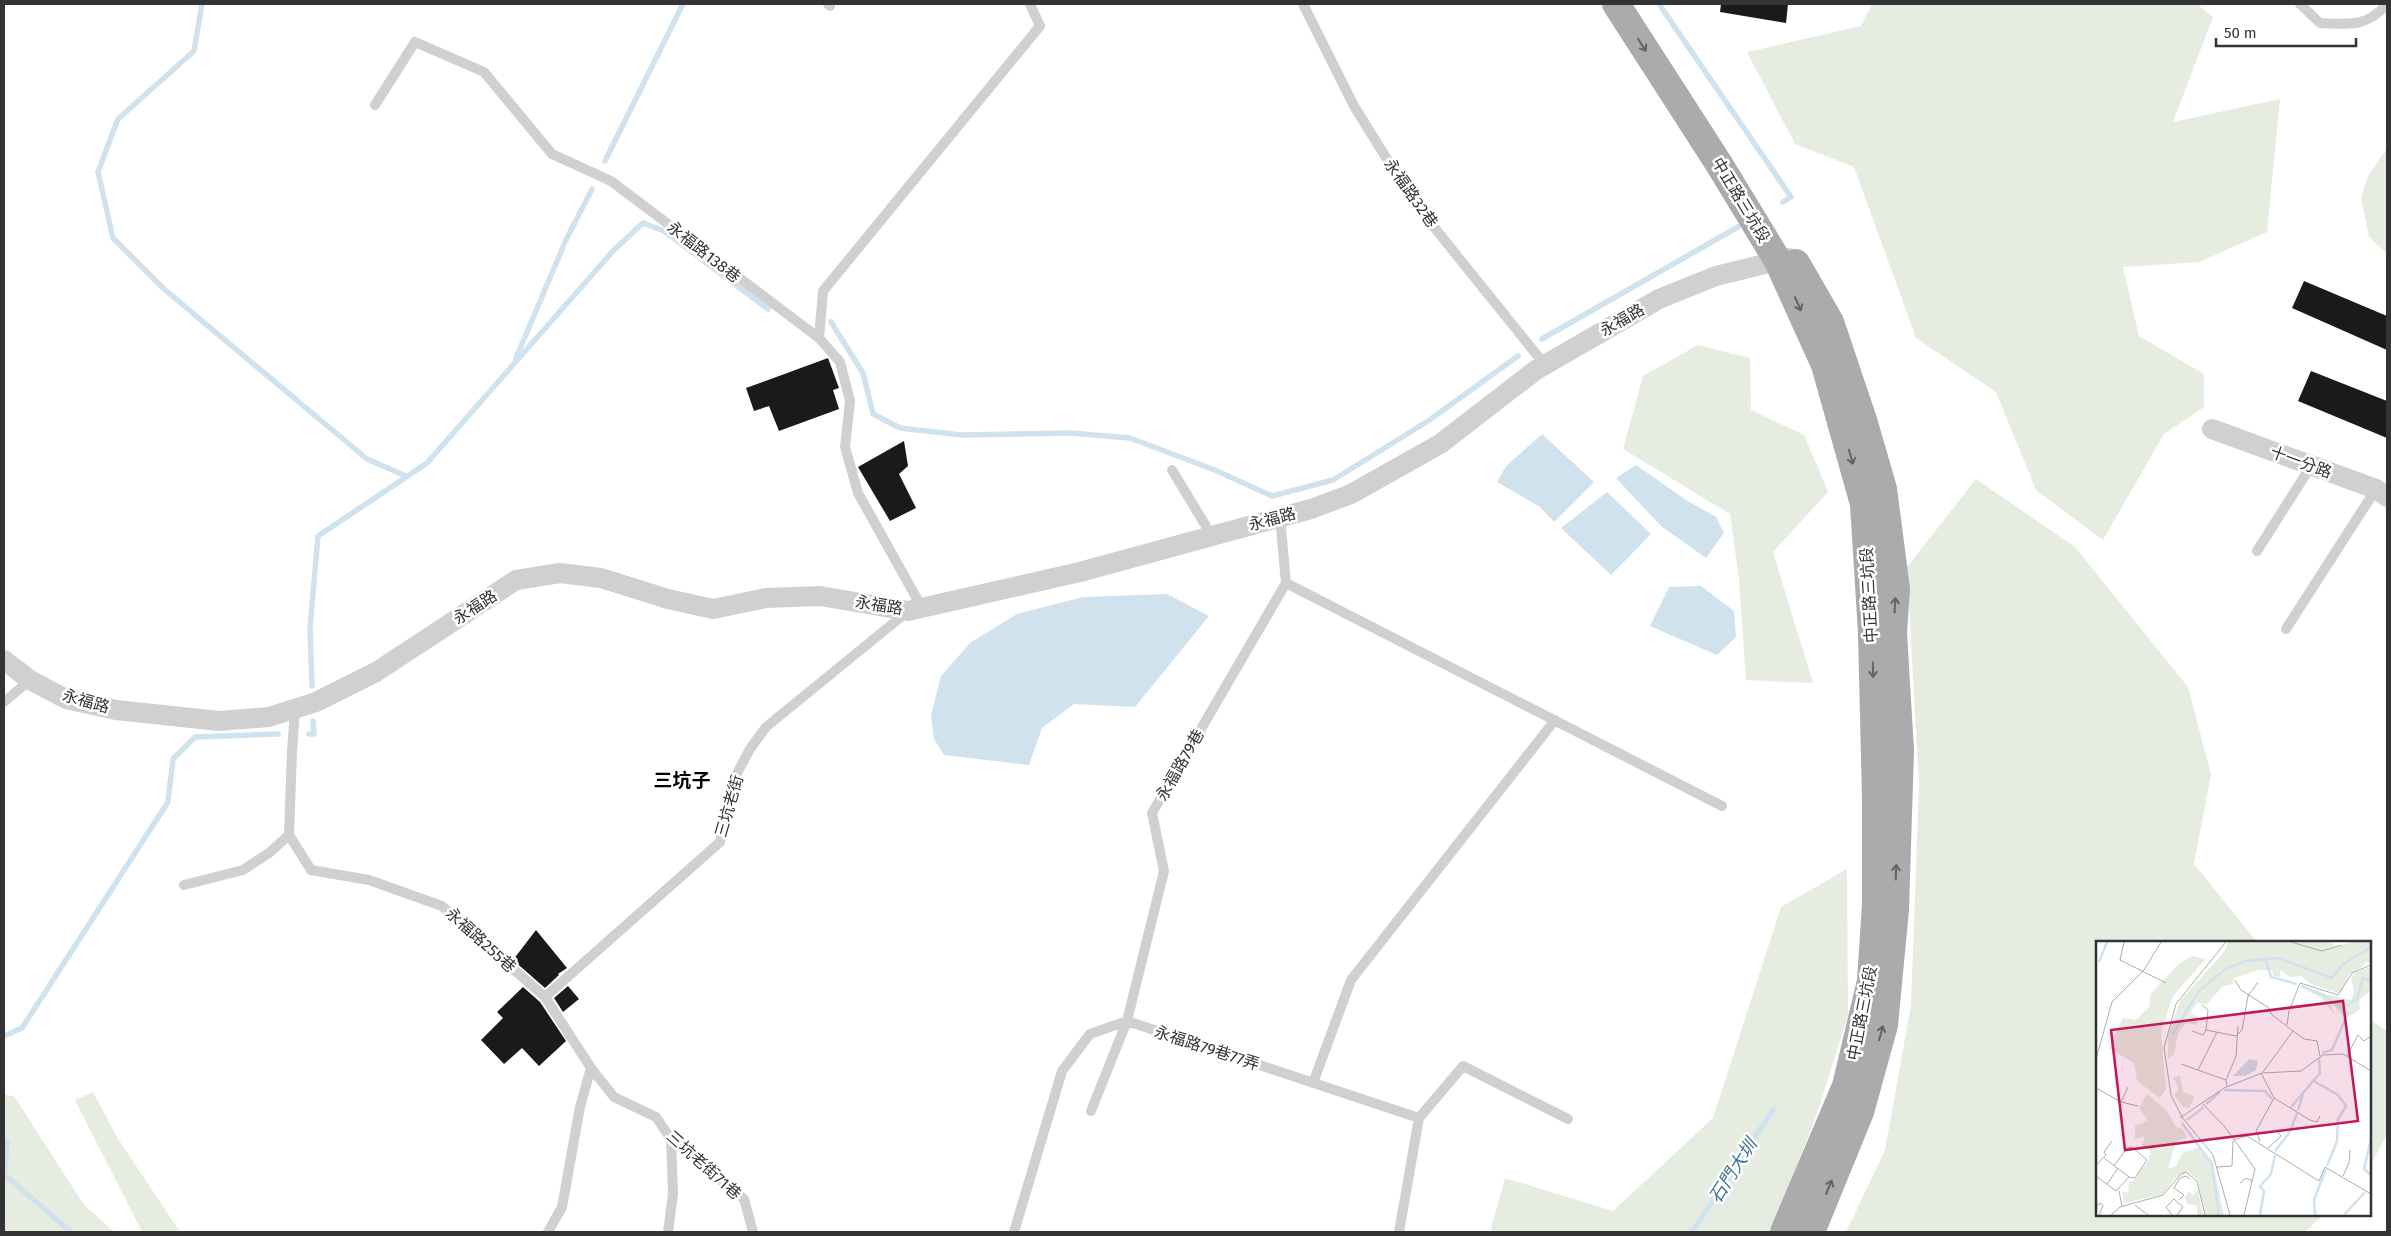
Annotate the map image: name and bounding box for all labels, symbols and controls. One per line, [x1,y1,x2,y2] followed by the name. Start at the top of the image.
[2216,15,2356,47] scale bar
[2224,24,2257,42] text: 50 m
[1637,37,1647,51] one-way arrow
[1708,154,1774,246] street label: 中正路三坑段
[1380,155,1442,231] street label: 永福路32巷
[664,218,744,286] street label: 永福路138巷
[1793,296,1803,311] one-way arrow
[1596,300,1648,340] street label: 永福路
[2268,442,2334,482] street label: 十一分路
[1846,448,1856,464] one-way arrow
[1246,504,1298,534] street label: 永福路
[1857,547,1881,643] street label: 中正路三坑段
[450,586,500,628] street label: 永福路
[854,592,904,618] street label: 永福路
[1890,597,1899,613] one-way arrow
[1868,662,1878,678] one-way arrow
[60,685,112,717] street label: 永福路
[1152,726,1208,804] street label: 永福路79巷
[653,769,711,792] district label: 三坑子
[711,773,747,839] street label: 三坑老街
[1891,864,1901,880] one-way arrow
[442,904,520,976] street label: 永福路255巷
[2096,941,2371,1216] inset map
[1844,964,1880,1062] street label: 中正路三坑段
[1152,1022,1262,1074] street label: 永福路79巷77弄
[1877,1026,1887,1042] one-way arrow
[663,1127,745,1203] street label: 三坑老街71巷
[1704,1132,1763,1207] water label: 石門大圳
[1825,1180,1835,1195] one-way arrow

